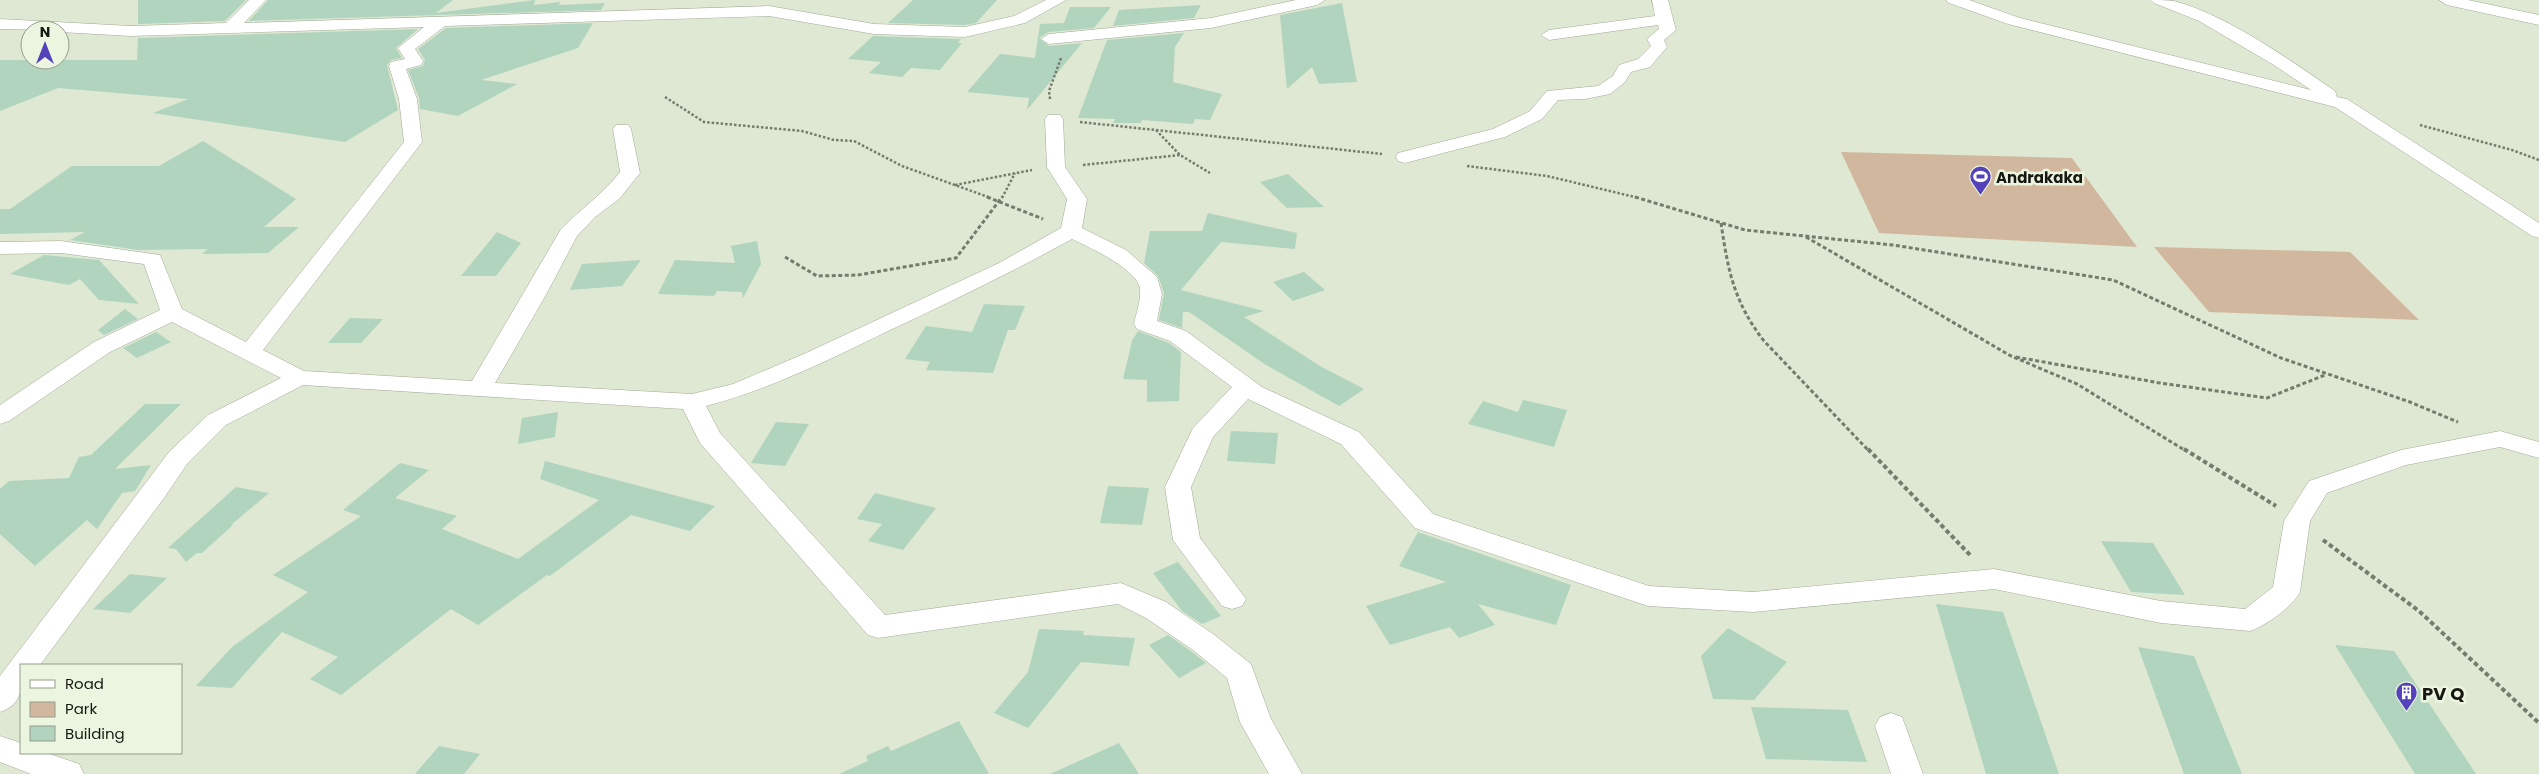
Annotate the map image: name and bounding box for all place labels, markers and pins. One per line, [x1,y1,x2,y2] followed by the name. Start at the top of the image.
[1968,165,1992,196] sports icon: Andrakaka
[1996,167,2083,188] place label: Andrakaka
[2394,681,2418,712] building icon: PV Q
[2422,681,2464,706] place label: PV Q

